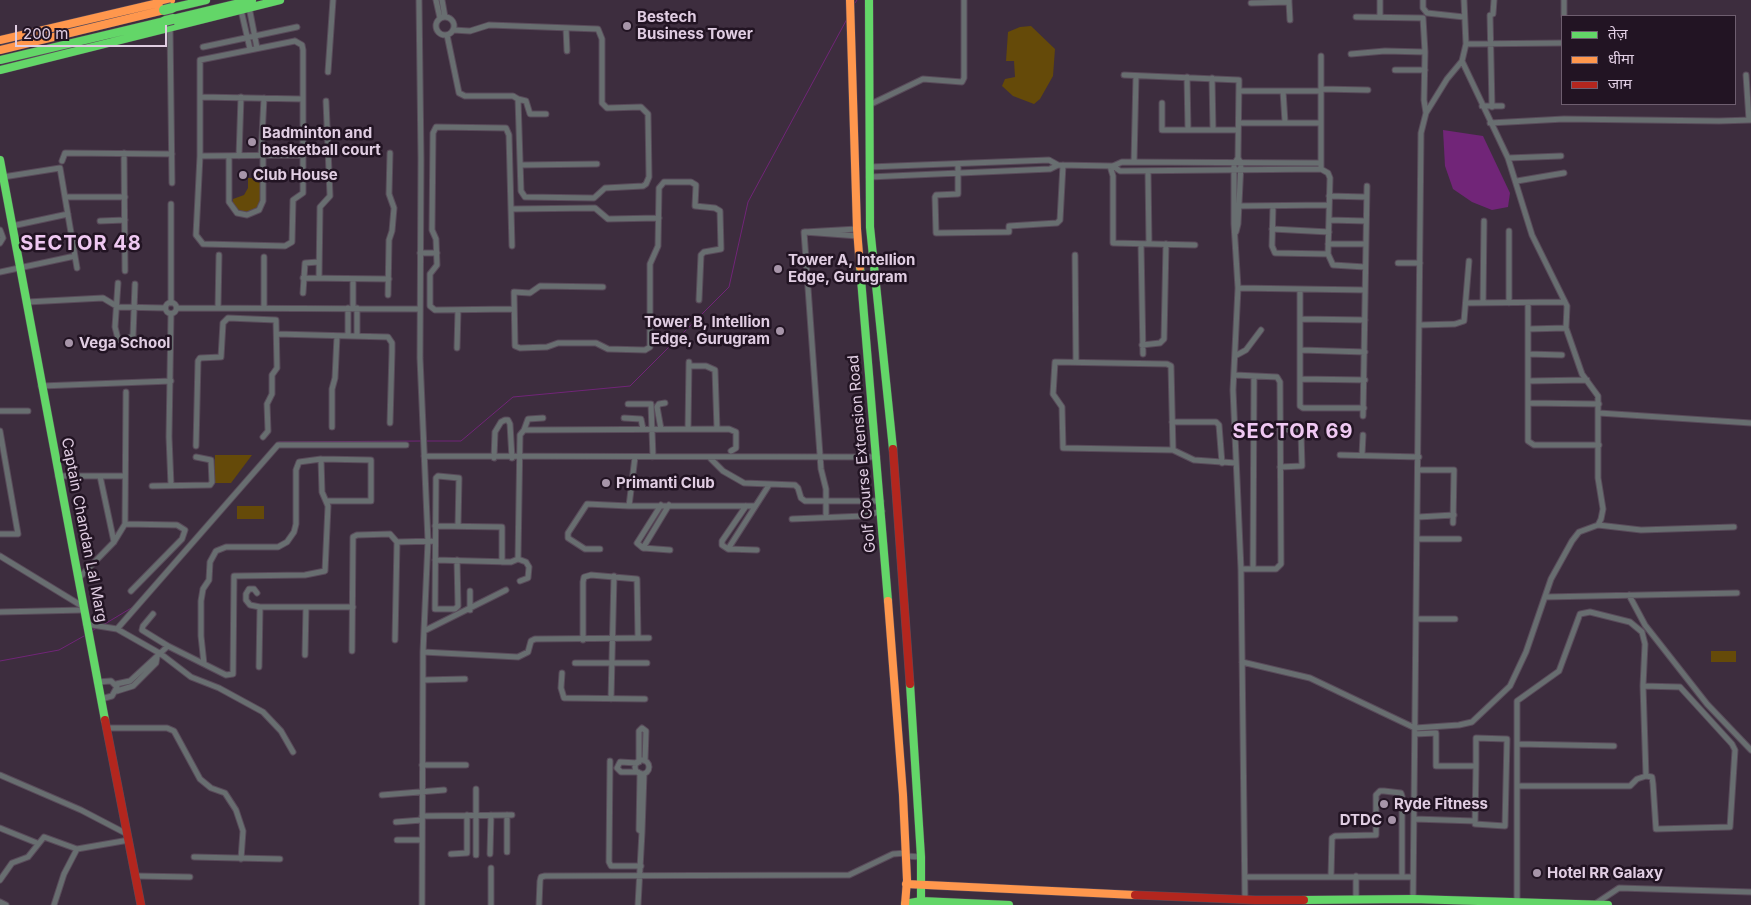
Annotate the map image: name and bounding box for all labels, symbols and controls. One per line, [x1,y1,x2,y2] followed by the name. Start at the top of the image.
[637,8,753,43] place label: Bestech Business Tower
[18,15,170,47] scale bar
[1561,15,1736,105] legend
[621,20,633,32] marker: Bestech Business Tower
[23,24,68,43] text: 200 m
[1608,24,1628,43] text: तेज़
[1608,49,1634,68] text: धीमा
[1608,74,1632,93] text: जाम
[262,124,381,159] place label: Badminton and basketball court
[246,136,258,148] marker: Badminton and basketball court
[253,166,338,184] place label: Club House
[237,169,249,181] marker: Club House
[19,232,143,256] district label: SECTOR 48
[788,251,915,286] place label: Tower A, Intellion Edge, Gurugram
[772,263,784,275] marker: Tower A, Intellion Edge, Gurugram
[644,313,770,348] place label: Tower B, Intellion Edge, Gurugram
[774,325,786,337] marker: Tower B, Intellion Edge, Gurugram
[79,334,170,352] place label: Vega School
[63,337,75,349] marker: Vega School
[844,354,880,554] street label: Golf Course Extension Road
[1231,420,1355,444] district label: SECTOR 69
[57,436,111,624] street label: Captain Chandan Lal Marg
[616,474,715,492] place label: Primanti Club
[600,477,612,489] marker: Primanti Club
[1394,795,1488,813] place label: Ryde Fitness
[1378,798,1390,810] marker: Ryde Fitness
[1340,811,1382,829] place label: DTDC
[1386,814,1398,826] marker: DTDC
[1547,864,1663,882] place label: Hotel RR Galaxy
[1531,867,1543,879] marker: Hotel RR Galaxy

